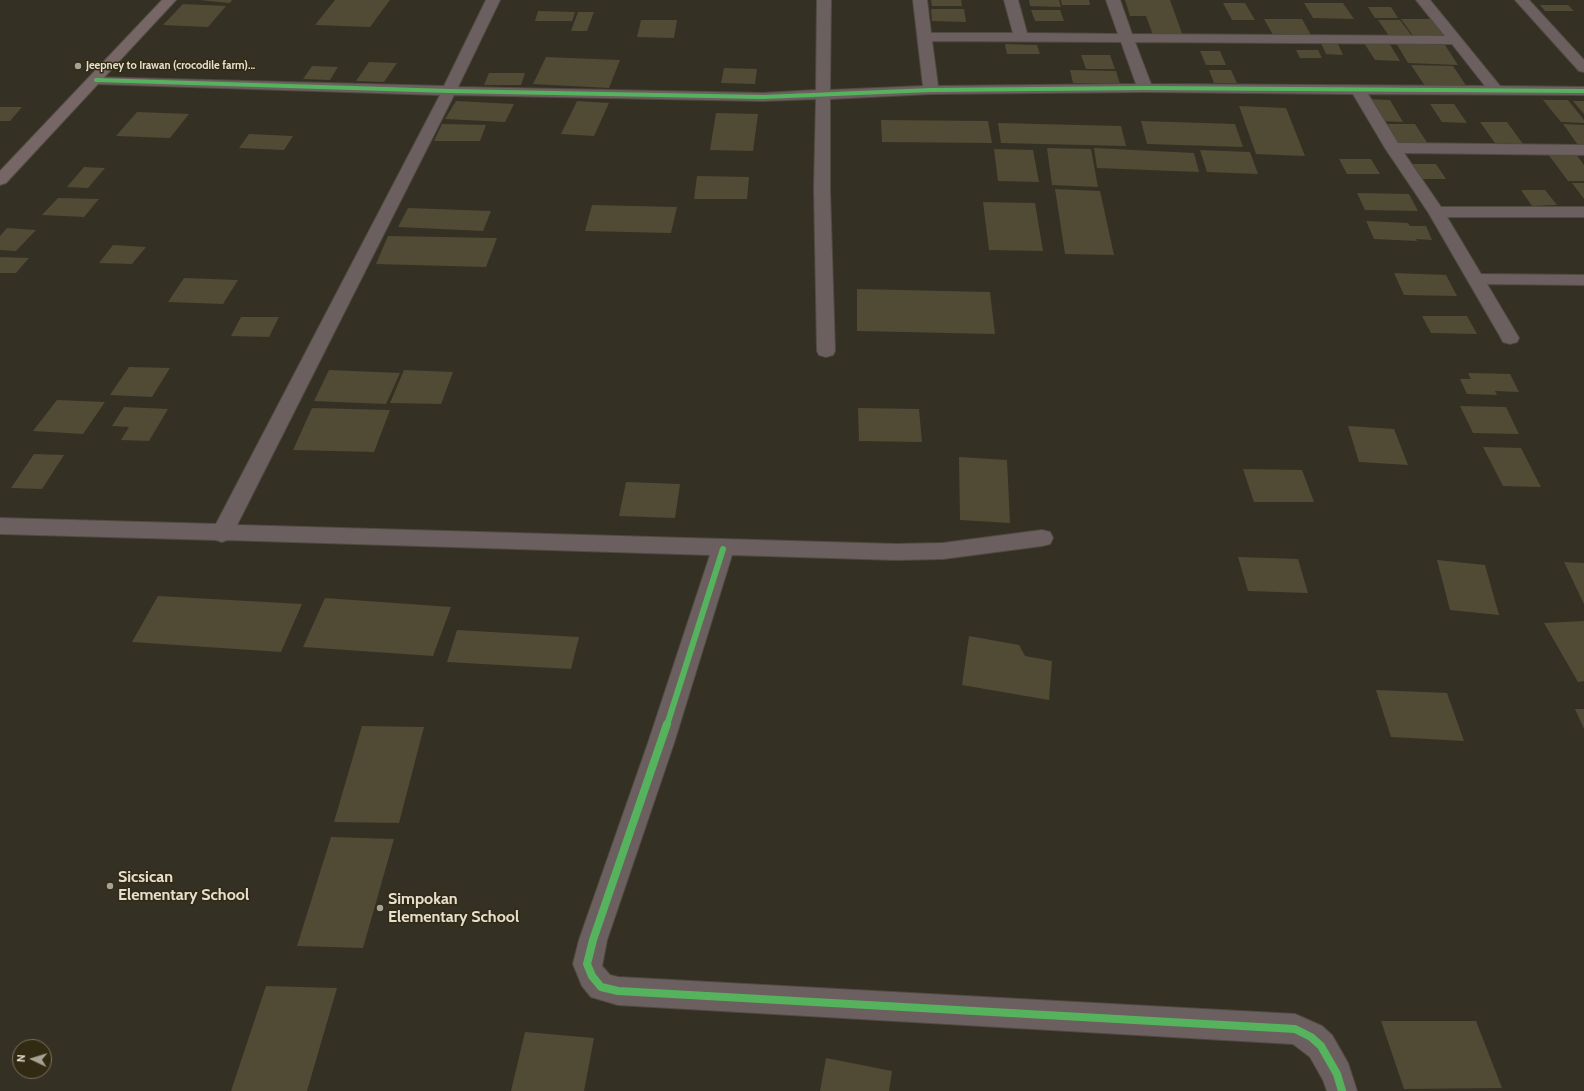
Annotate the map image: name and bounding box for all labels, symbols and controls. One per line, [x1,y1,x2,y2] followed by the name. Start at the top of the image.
[86,59,255,73] place label: Jeepney to Irawan (crocodile farm)...
[73,61,83,71] marker: Jeepney to Irawan (crocodile farm)...
[118,867,249,905] place label: Sicsican Elementary School
[105,881,115,891] marker: Sicsican Elementary School
[388,889,519,927] place label: Simpokan Elementary School
[375,903,385,913] marker: Simpokan Elementary School
[12,1039,52,1079] north arrow
[14,1054,28,1063] text: N

